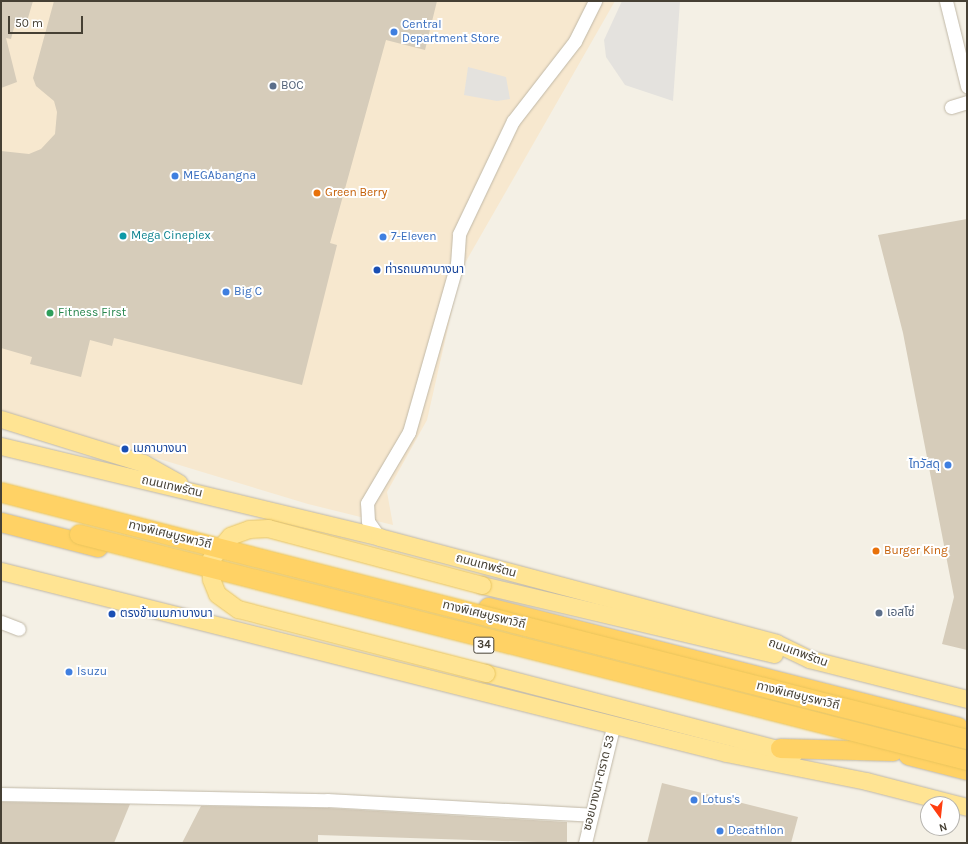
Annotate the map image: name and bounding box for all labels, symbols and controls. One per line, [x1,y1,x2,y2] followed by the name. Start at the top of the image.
[10,8,85,34] scale bar
[15,16,43,30] text: 50 m
[402,18,499,46] place label: Central Department Store
[389,27,399,37] marker: Central Department Store
[281,79,304,93] place label: BOC
[268,81,278,91] marker: BOC
[183,169,256,183] place label: MEGAbangna
[170,171,180,181] marker: MEGAbangna
[325,186,387,200] place label: Green Berry
[312,188,322,198] marker: Green Berry
[131,229,211,243] place label: Mega Cineplex
[391,230,437,244] place label: 7-Eleven
[118,231,128,241] marker: Mega Cineplex
[378,232,388,242] marker: 7-Eleven
[385,263,464,277] place label: ท่ารถเมกาบางนา
[372,265,382,275] marker: ท่ารถเมกาบางนา
[234,285,262,299] place label: Big C
[221,287,231,297] marker: Big C
[58,306,126,320] place label: Fitness First
[45,308,55,318] marker: Fitness First
[133,442,187,456] place label: เมกาบางนา
[120,444,130,454] marker: เมกาบางนา
[909,458,940,472] place label: ไทวัสดุ
[943,460,953,470] marker: ไทวัสดุ
[140,473,204,501] street label: ถนนเทพรัตน
[127,518,213,552] street label: ทางพิเศษบูรพาวิถี
[884,544,948,558] place label: Burger King
[871,546,881,556] marker: Burger King
[454,551,518,581] street label: ถนนเทพรัตน
[441,598,527,632] street label: ทางพิเศษบูรพาวิถี
[887,606,914,620] place label: เอสโซ่
[120,607,213,621] place label: ตรงข้ามเมกาบางนา
[874,608,884,618] marker: เอสโซ่
[107,609,117,619] marker: ตรงข้ามเมกาบางนา
[473,636,495,654] road number: 34
[766,636,830,670] street label: ถนนเทพรัตน
[77,665,107,679] place label: Isuzu
[64,667,74,677] marker: Isuzu
[755,679,841,713] street label: ทางพิเศษบูรพาวิถี
[580,734,618,832] street label: ซอยบางนา-ตราด 53
[702,793,740,807] place label: Lotus's
[689,795,699,805] marker: Lotus's
[920,796,960,836] north arrow
[937,820,948,834] text: N
[728,824,784,838] place label: Decathlon
[715,826,725,836] marker: Decathlon

